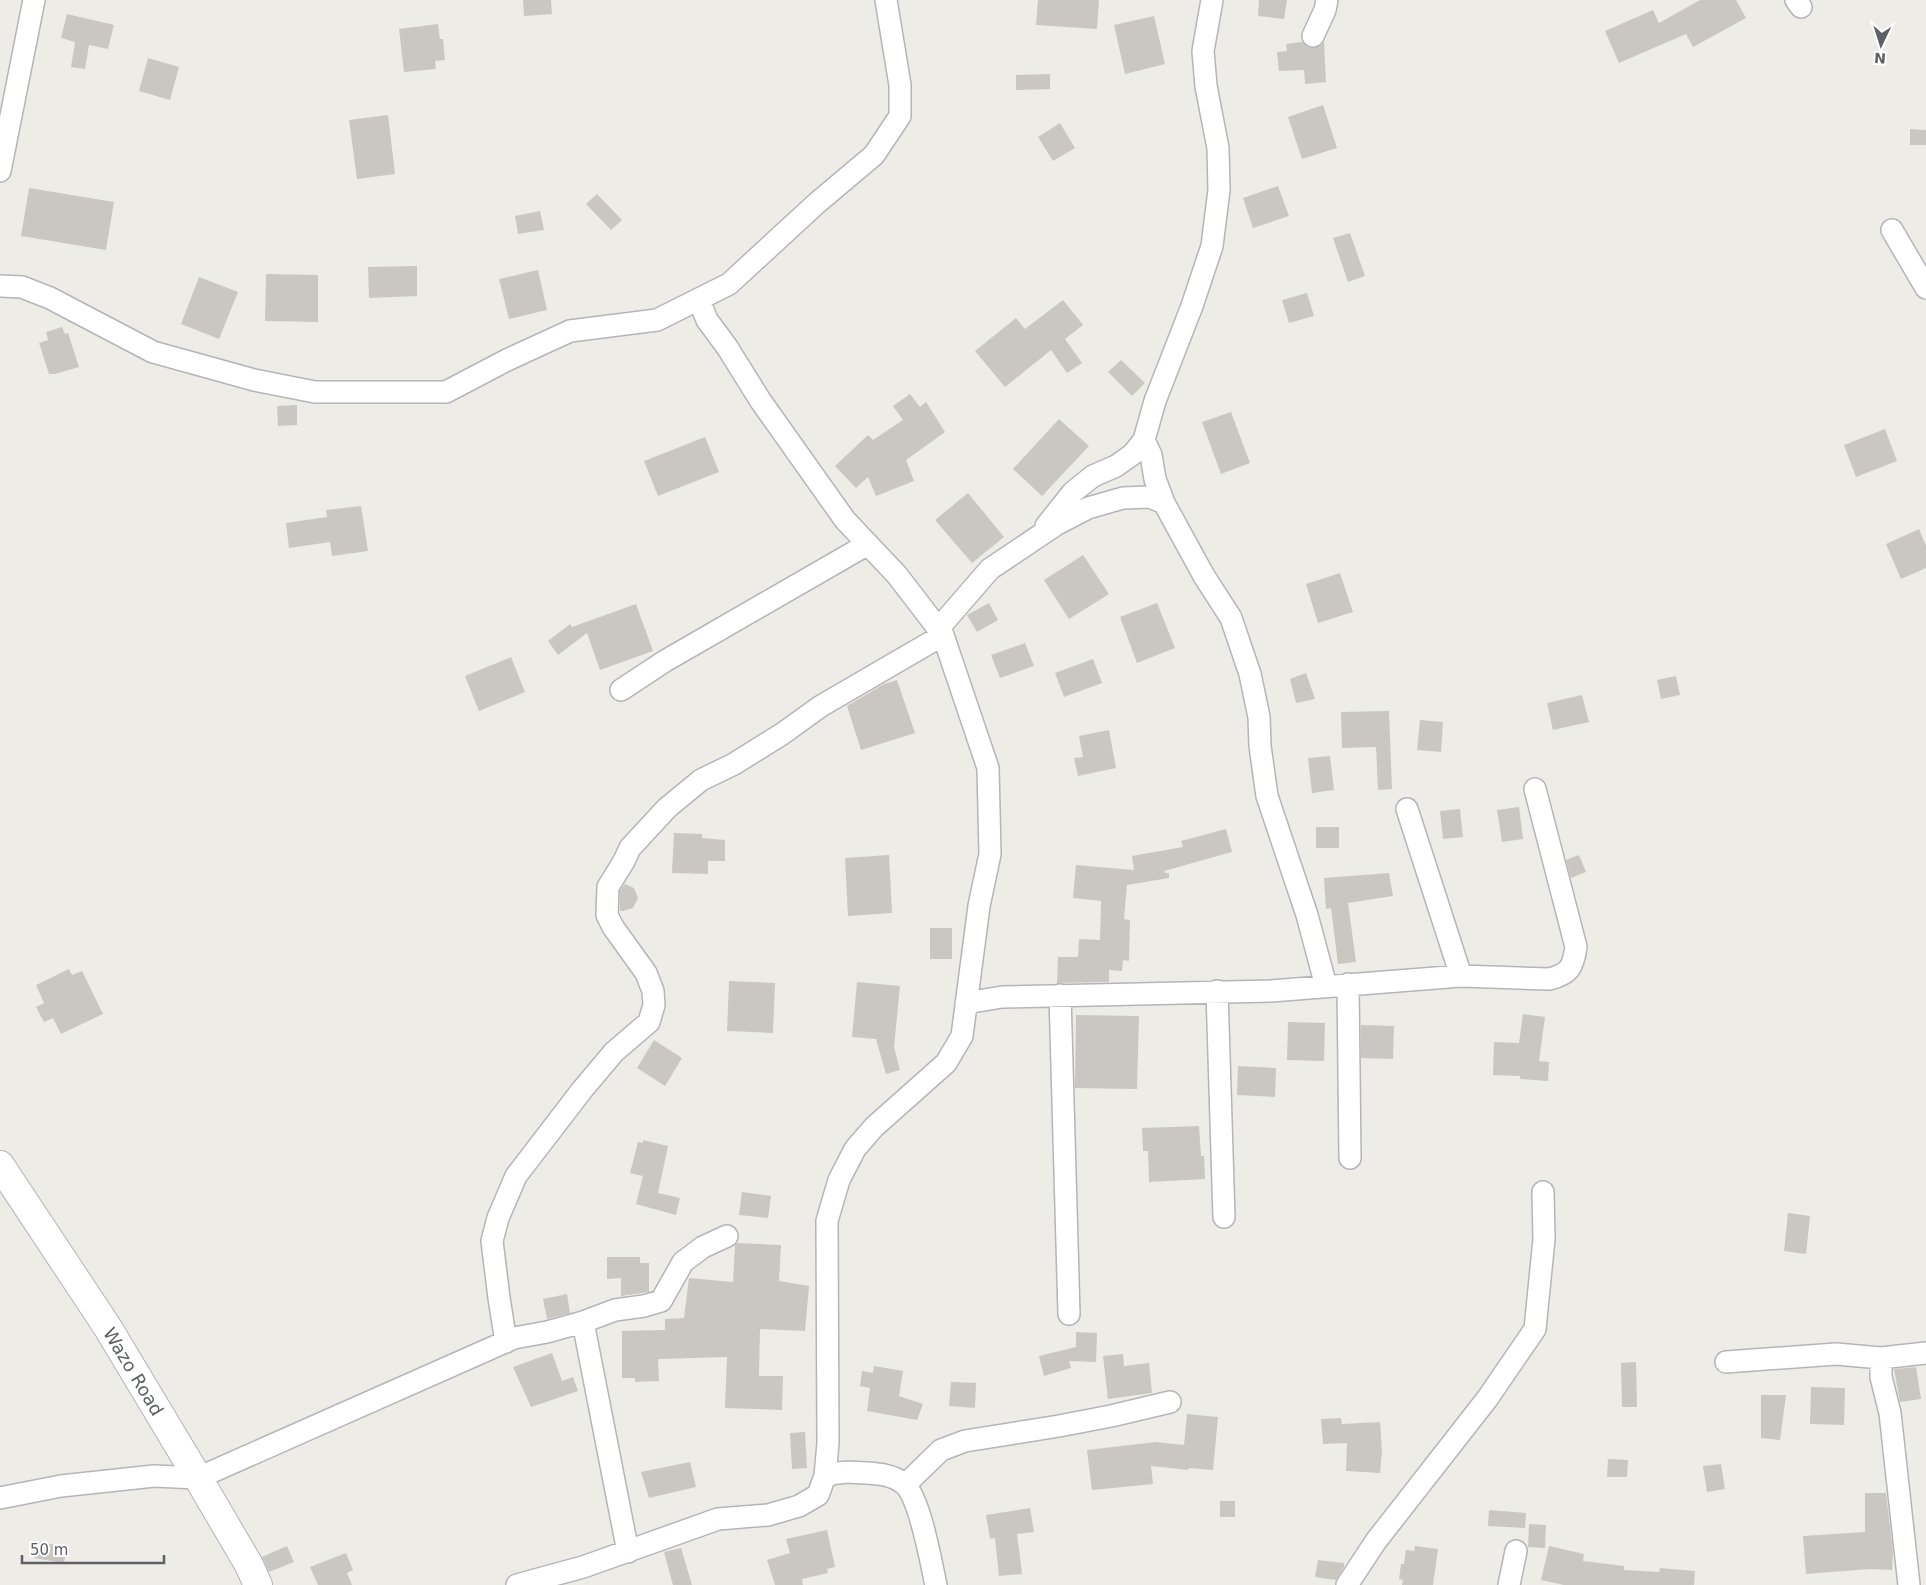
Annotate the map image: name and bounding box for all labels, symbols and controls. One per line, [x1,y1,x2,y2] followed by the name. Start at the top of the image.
[1856,20,1906,70] north arrow
[1874,50,1886,66] text: N
[99,1323,168,1419] street label: Wazo Road
[22,1532,165,1564] scale bar
[30,1541,68,1559] text: 50 m

